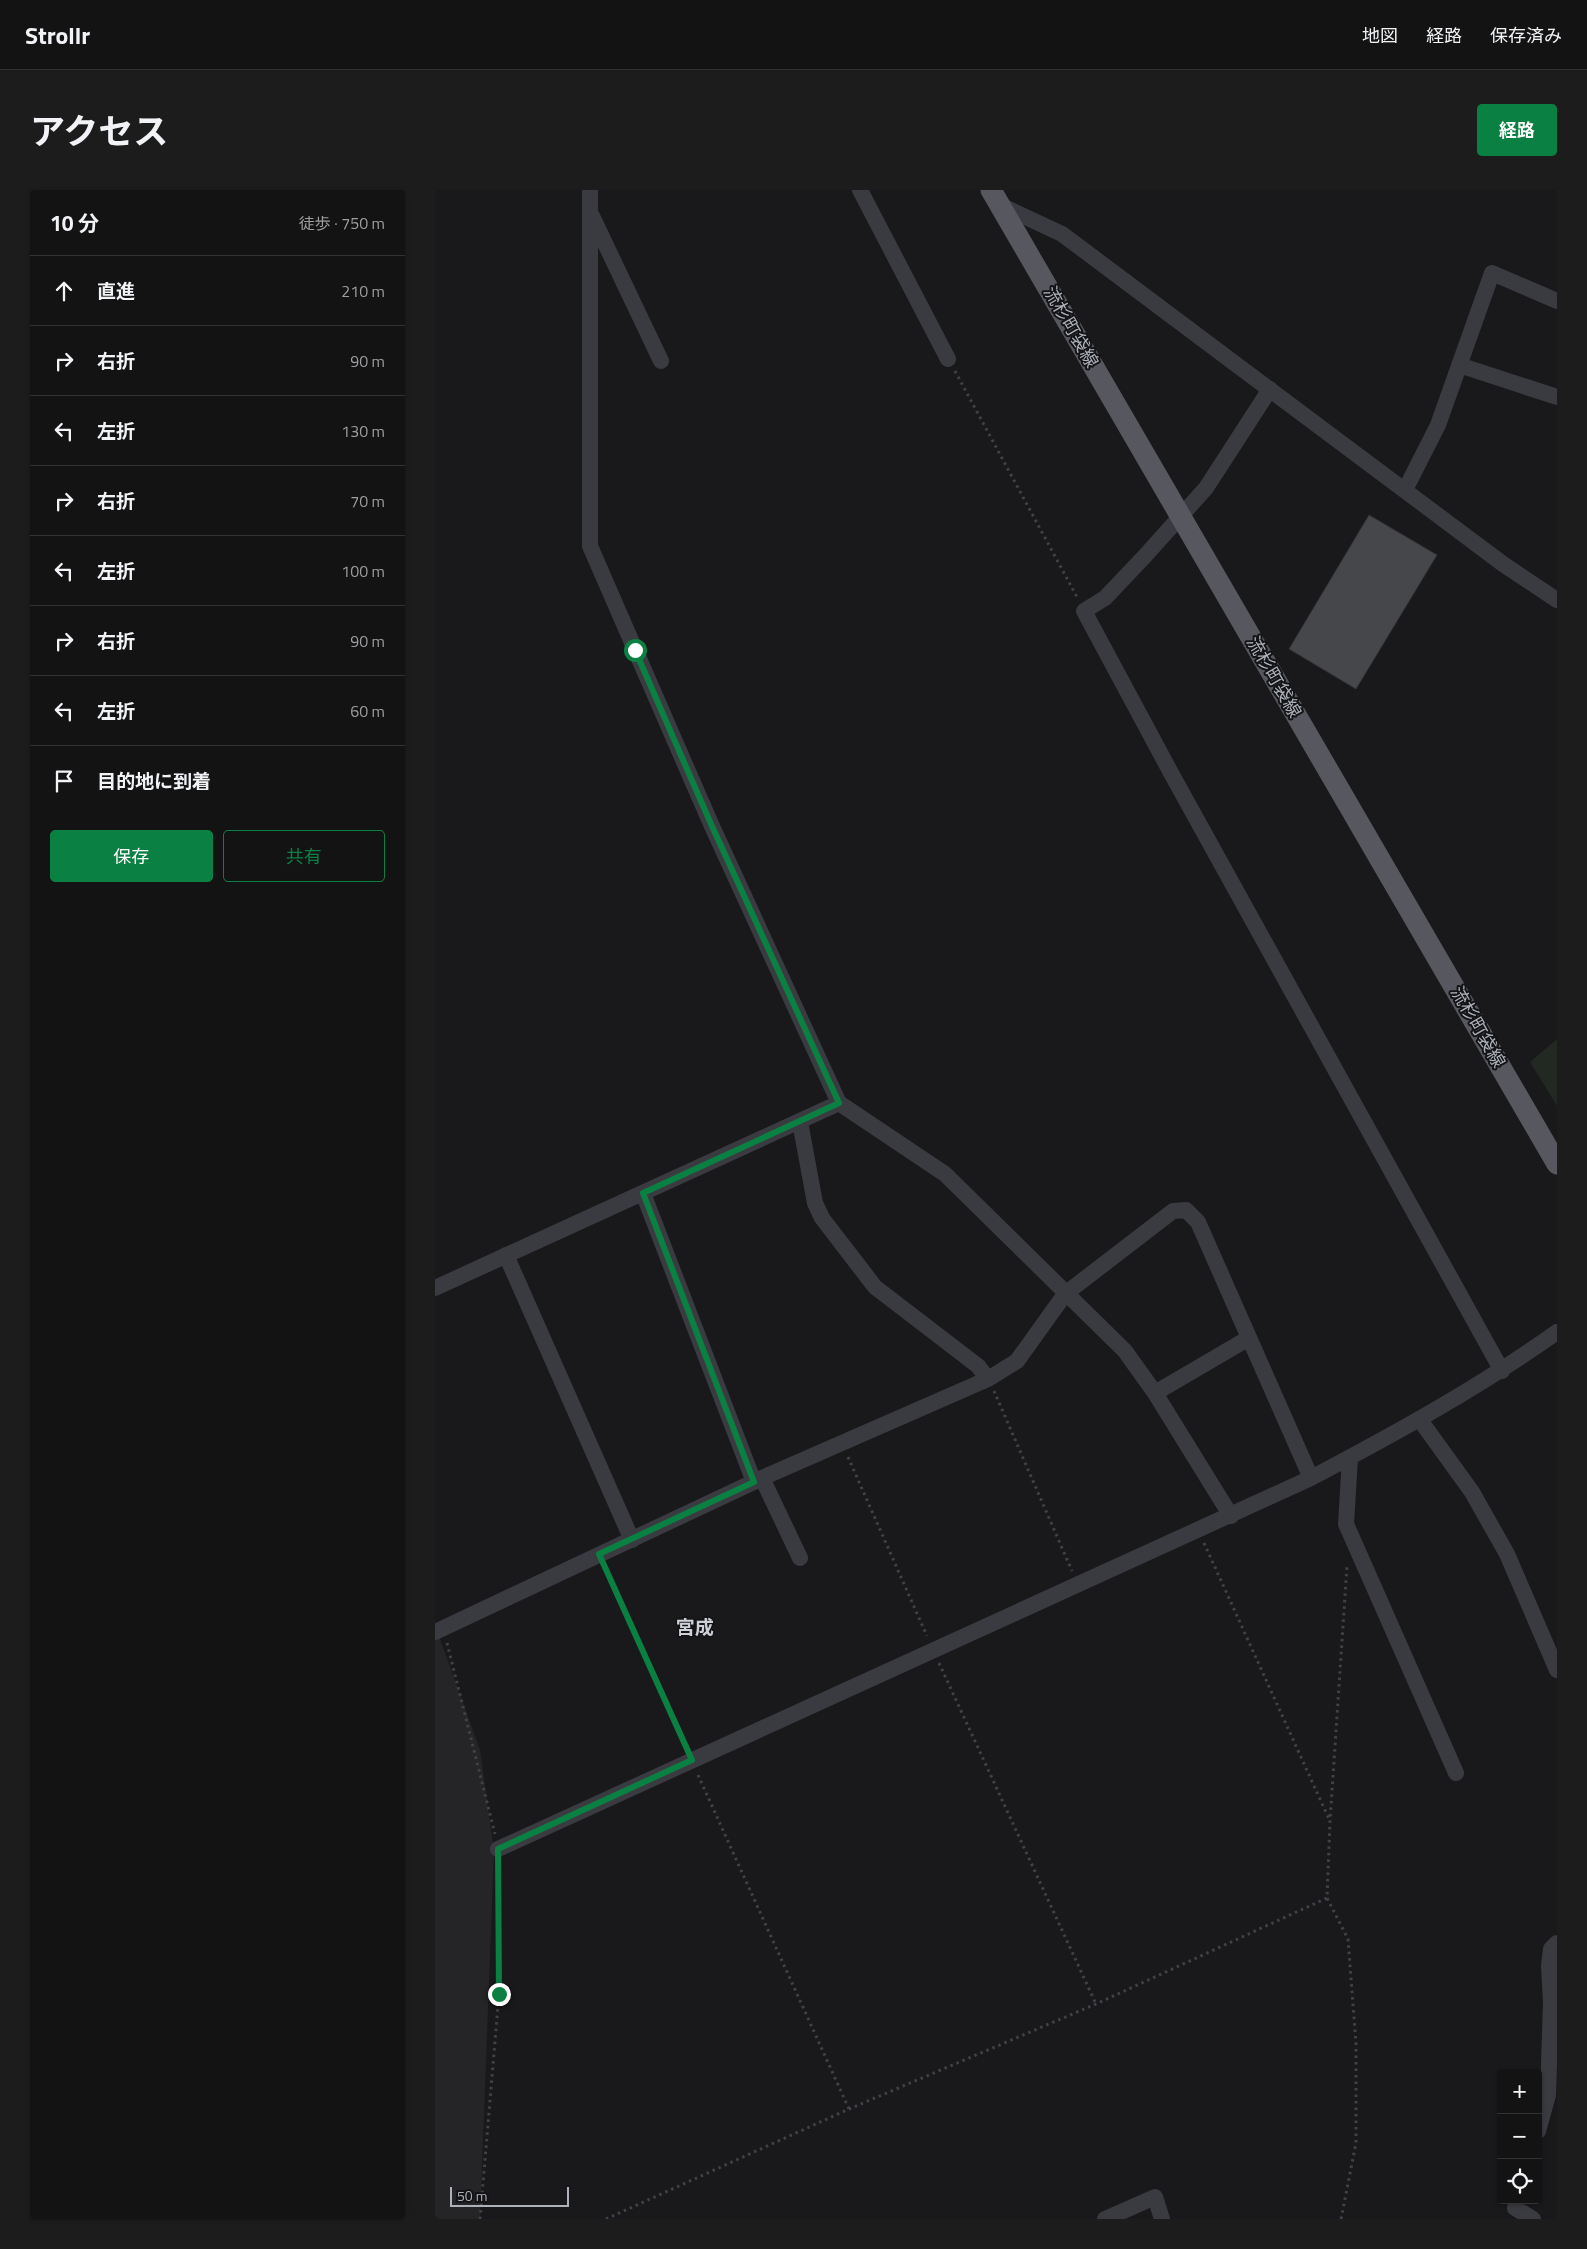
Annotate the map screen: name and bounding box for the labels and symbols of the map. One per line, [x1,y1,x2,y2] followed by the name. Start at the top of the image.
[1037,281,1106,372] street label: 流杉町袋線
[1240,631,1309,722] street label: 流杉町袋線
[624,639,647,662] route start
[1444,981,1513,1072] street label: 流杉町袋線
[676,1612,714,1641] district label: 宮成
[488,1983,511,2006] route end
[450,2184,569,2207] scale bar

